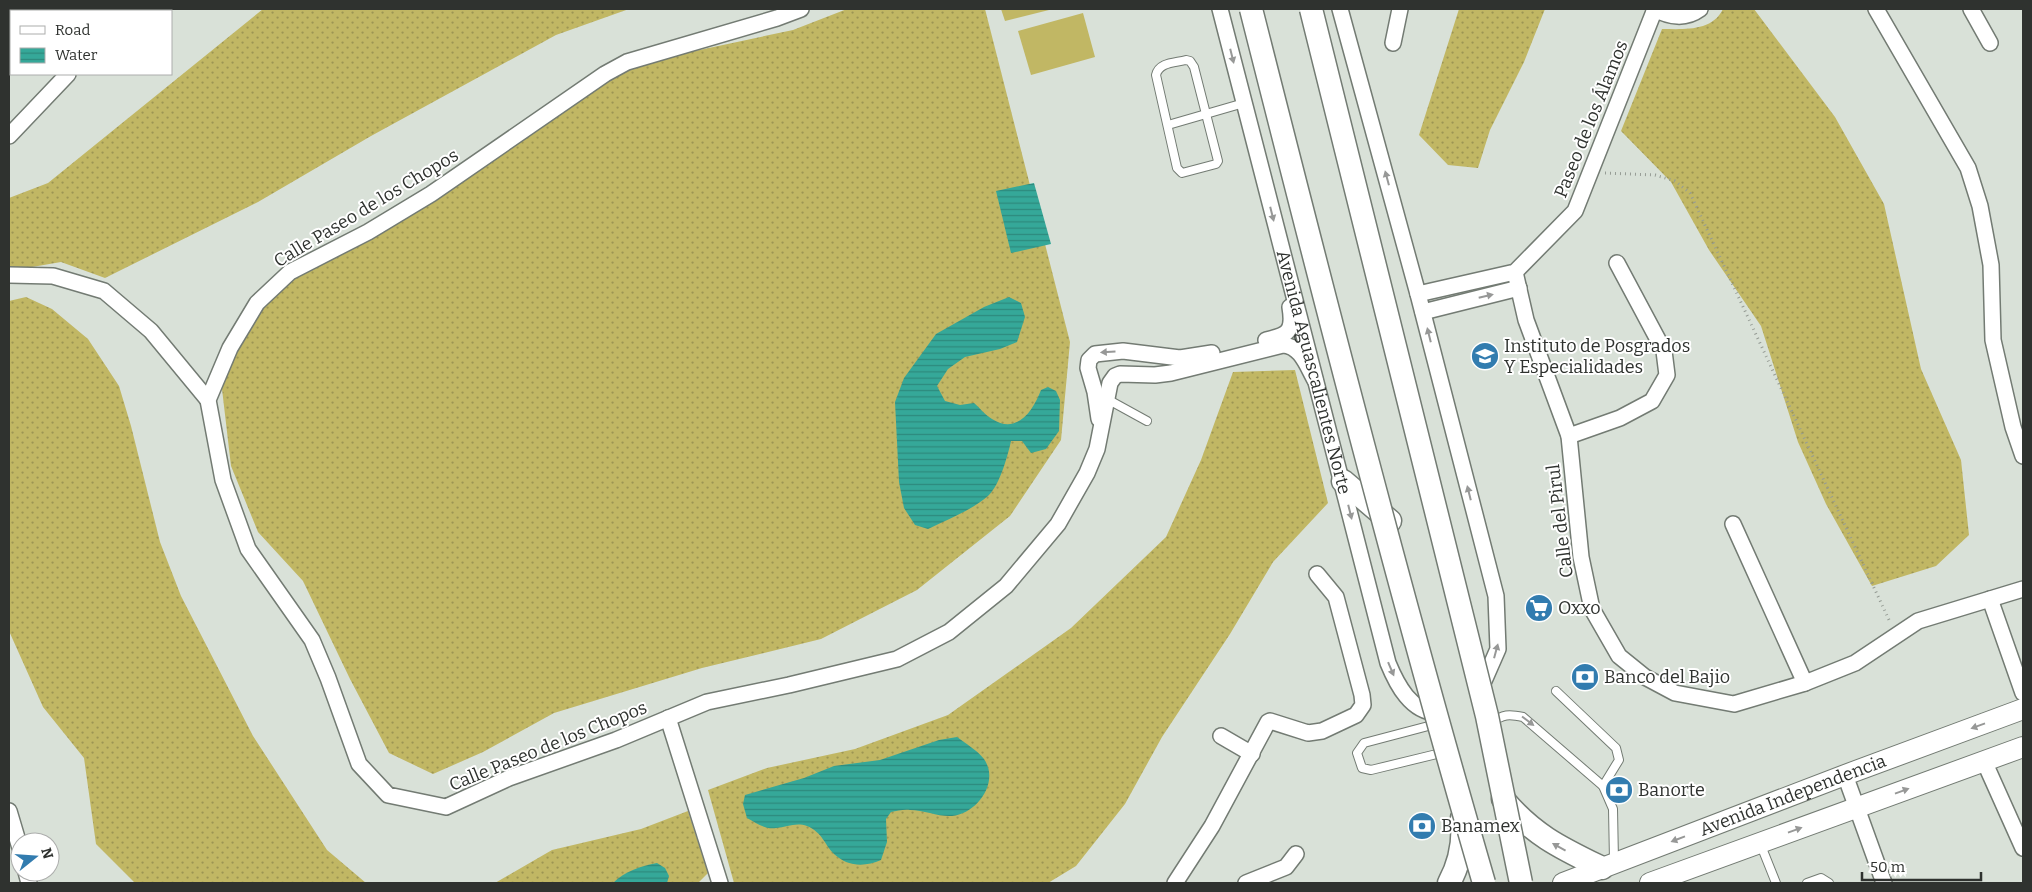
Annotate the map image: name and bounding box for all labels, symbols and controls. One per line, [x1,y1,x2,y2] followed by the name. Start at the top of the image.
[10,10,172,75] legend
[55,21,90,39] text: Road
[1549,37,1633,201] street label: Paseo de los Álamos
[55,46,98,64] text: Water
[1228,48,1236,64] one-way arrow
[270,144,462,272] street label: Calle Paseo de los Chopos
[1382,171,1390,186] one-way arrow
[1268,206,1276,221] one-way arrow
[1272,248,1356,496] street label: Avenida Aguascalientes Norte
[1478,292,1493,300] one-way arrow
[1425,328,1433,343] one-way arrow
[1504,335,1690,378] place label: Instituto de Posgrados Y Especialidades
[1470,341,1500,371] school or university icon: Instituto de Posgrados Y Especialidades
[1099,348,1115,356] one-way arrow
[1542,463,1578,579] street label: Calle del Pirul
[1465,485,1473,500] one-way arrow
[1346,504,1354,519] one-way arrow
[1524,593,1554,623] supermarket icon: Oxxo
[1558,597,1601,619] place label: Oxxo
[1492,643,1500,658] one-way arrow
[1387,662,1395,676] one-way arrow
[1570,662,1600,692] bank icon: Banco del Bajio
[1604,666,1730,688] place label: Banco del Bajio
[446,696,650,796] street label: Calle Paseo de los Chopos
[1521,716,1534,727] one-way arrow
[1970,723,1985,730] one-way arrow
[1696,750,1889,841] street label: Avenida Independencia
[1604,775,1634,805] bank icon: Banorte
[1638,779,1705,801] place label: Banorte
[1895,787,1910,794] one-way arrow
[1407,811,1437,841] bank icon: Banamex
[1441,815,1520,837] place label: Banamex
[1787,826,1802,833] one-way arrow
[10,832,60,882] north arrow
[1670,835,1685,843] one-way arrow
[1551,843,1566,851] one-way arrow
[37,846,57,861] text: N
[1862,850,1981,882] scale bar
[1870,858,1906,876] text: 50 m

